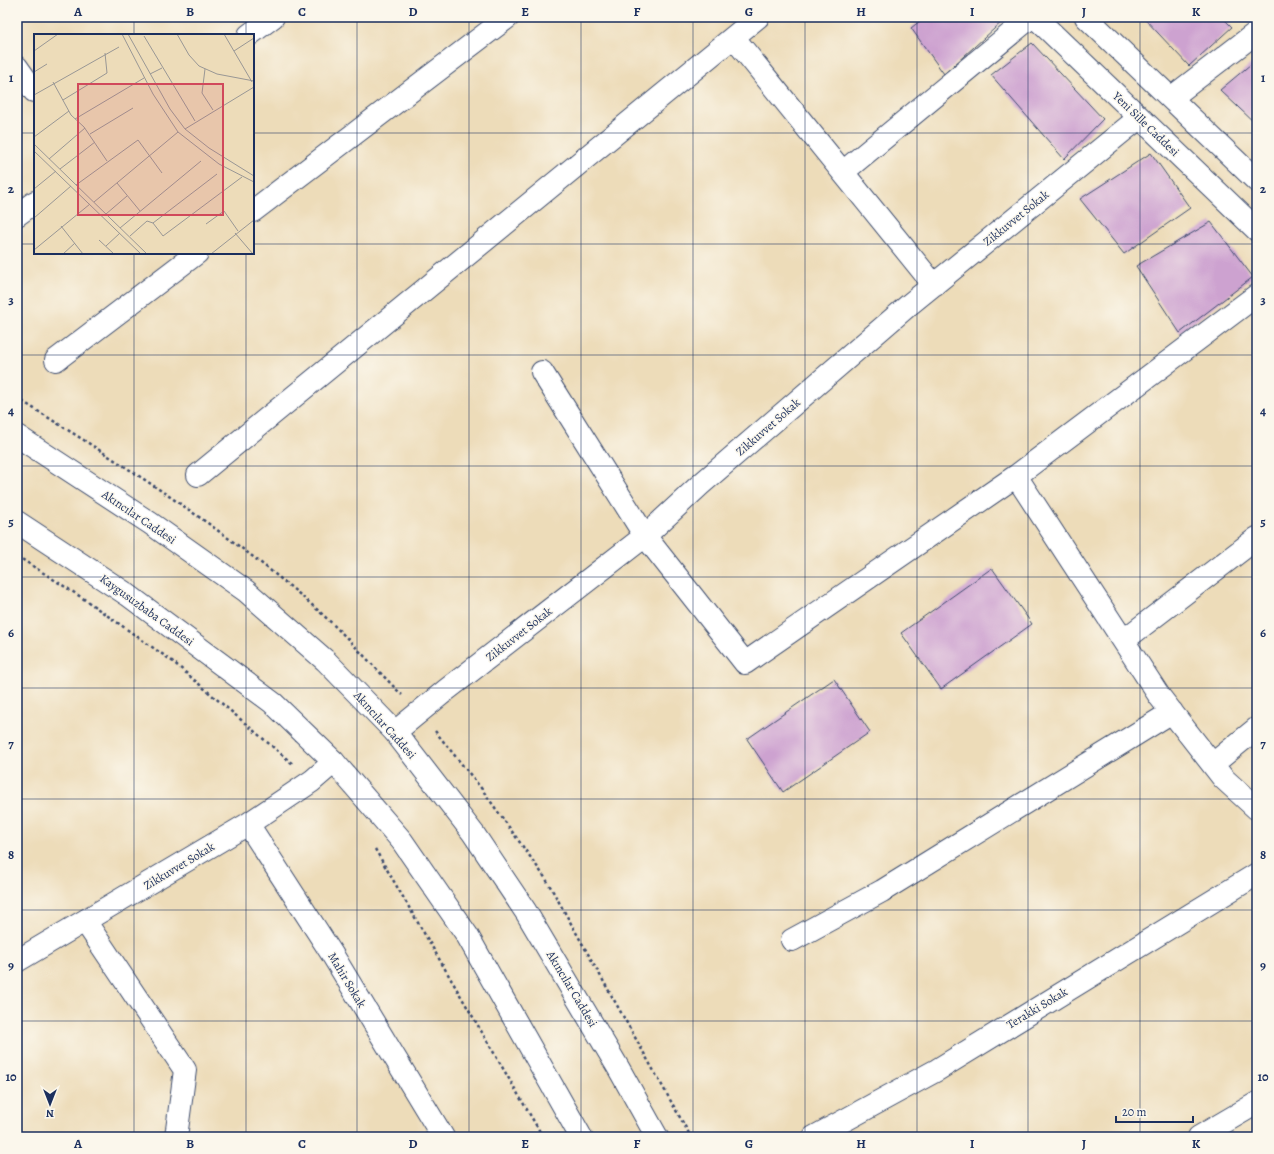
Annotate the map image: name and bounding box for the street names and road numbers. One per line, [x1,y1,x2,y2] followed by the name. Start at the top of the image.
[1109,88,1183,160] street label: Yeni Sille Caddesi
[980,187,1052,249] street label: Zikkuvvet Sokak
[732,395,804,459] street label: Zikkuvvet Sokak
[98,486,179,548] street label: Akıncılar Caddesi
[97,570,197,650] street label: Kaygusuzbaba Caddesi
[482,603,556,665] street label: Zikkuvvet Sokak
[350,687,420,762] street label: Akıncılar Caddesi
[141,838,218,894] street label: Zikkuvvet Sokak
[542,947,601,1030] street label: Akıncılar Caddesi
[324,949,370,1011] street label: Mahir Sokak
[1004,984,1070,1032] street label: Terakki Sokak

